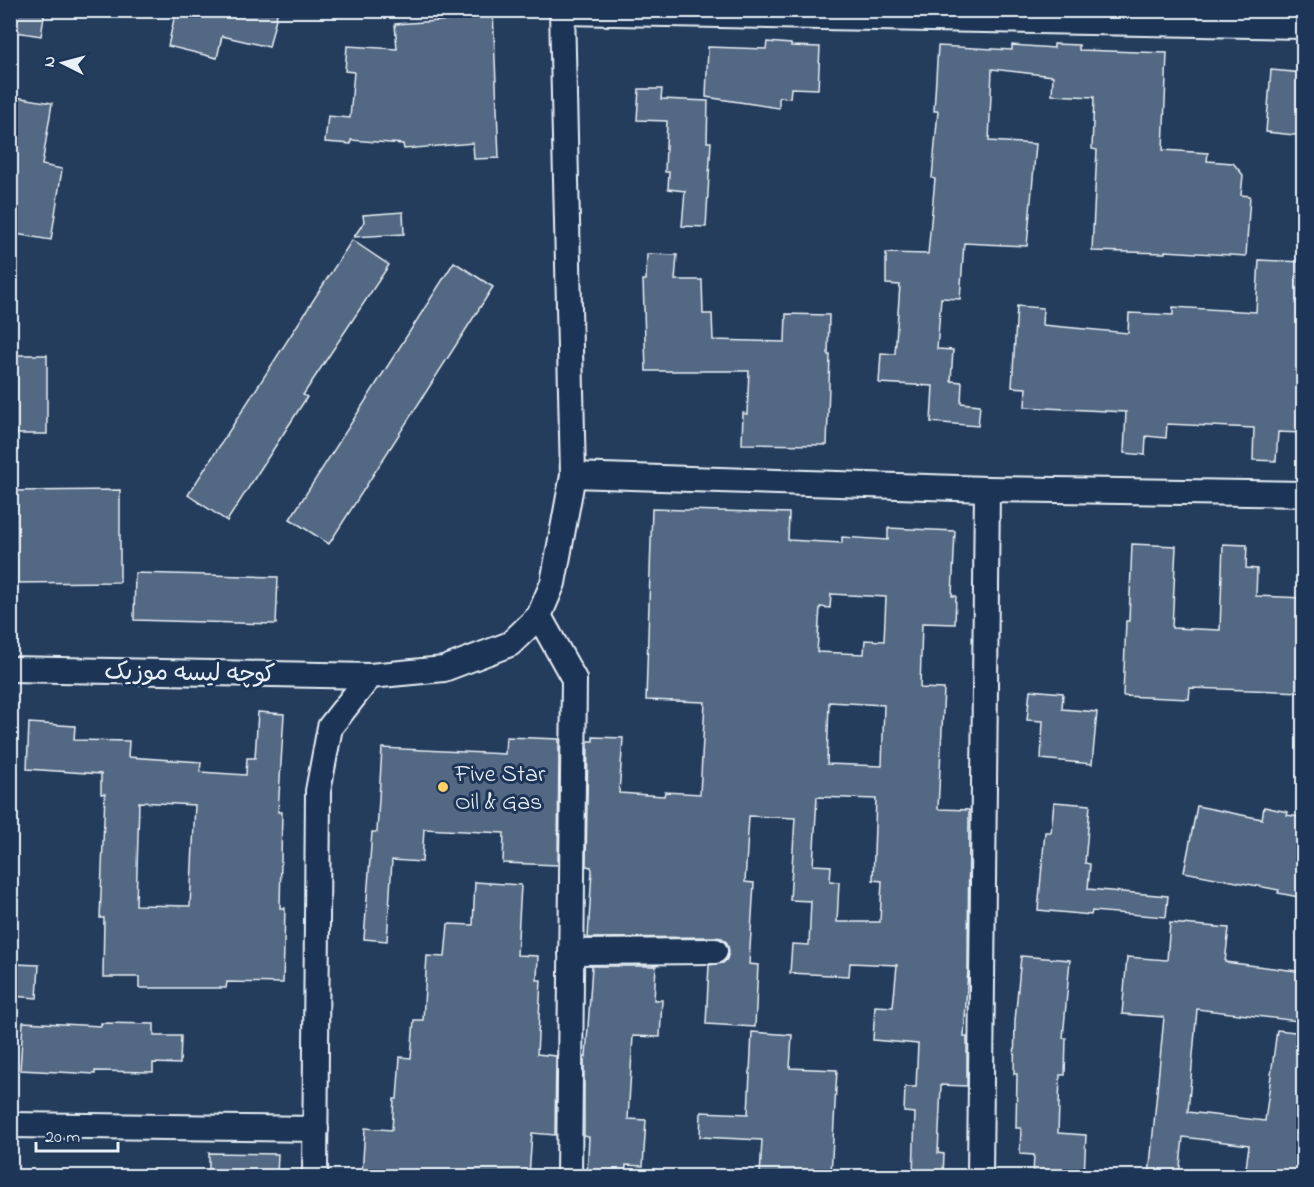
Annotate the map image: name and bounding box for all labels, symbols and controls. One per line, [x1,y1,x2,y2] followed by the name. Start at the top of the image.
[33,33,93,93] north arrow
[38,55,63,68] text: N
[104,656,276,693] street label: کوچه لیسه موزیک
[454,758,546,821] place label: Five Star Oil & Gas
[436,780,450,794] marker: Five Star Oil & Gas
[36,1115,118,1153] scale bar
[45,1125,80,1151] text: 20 m

